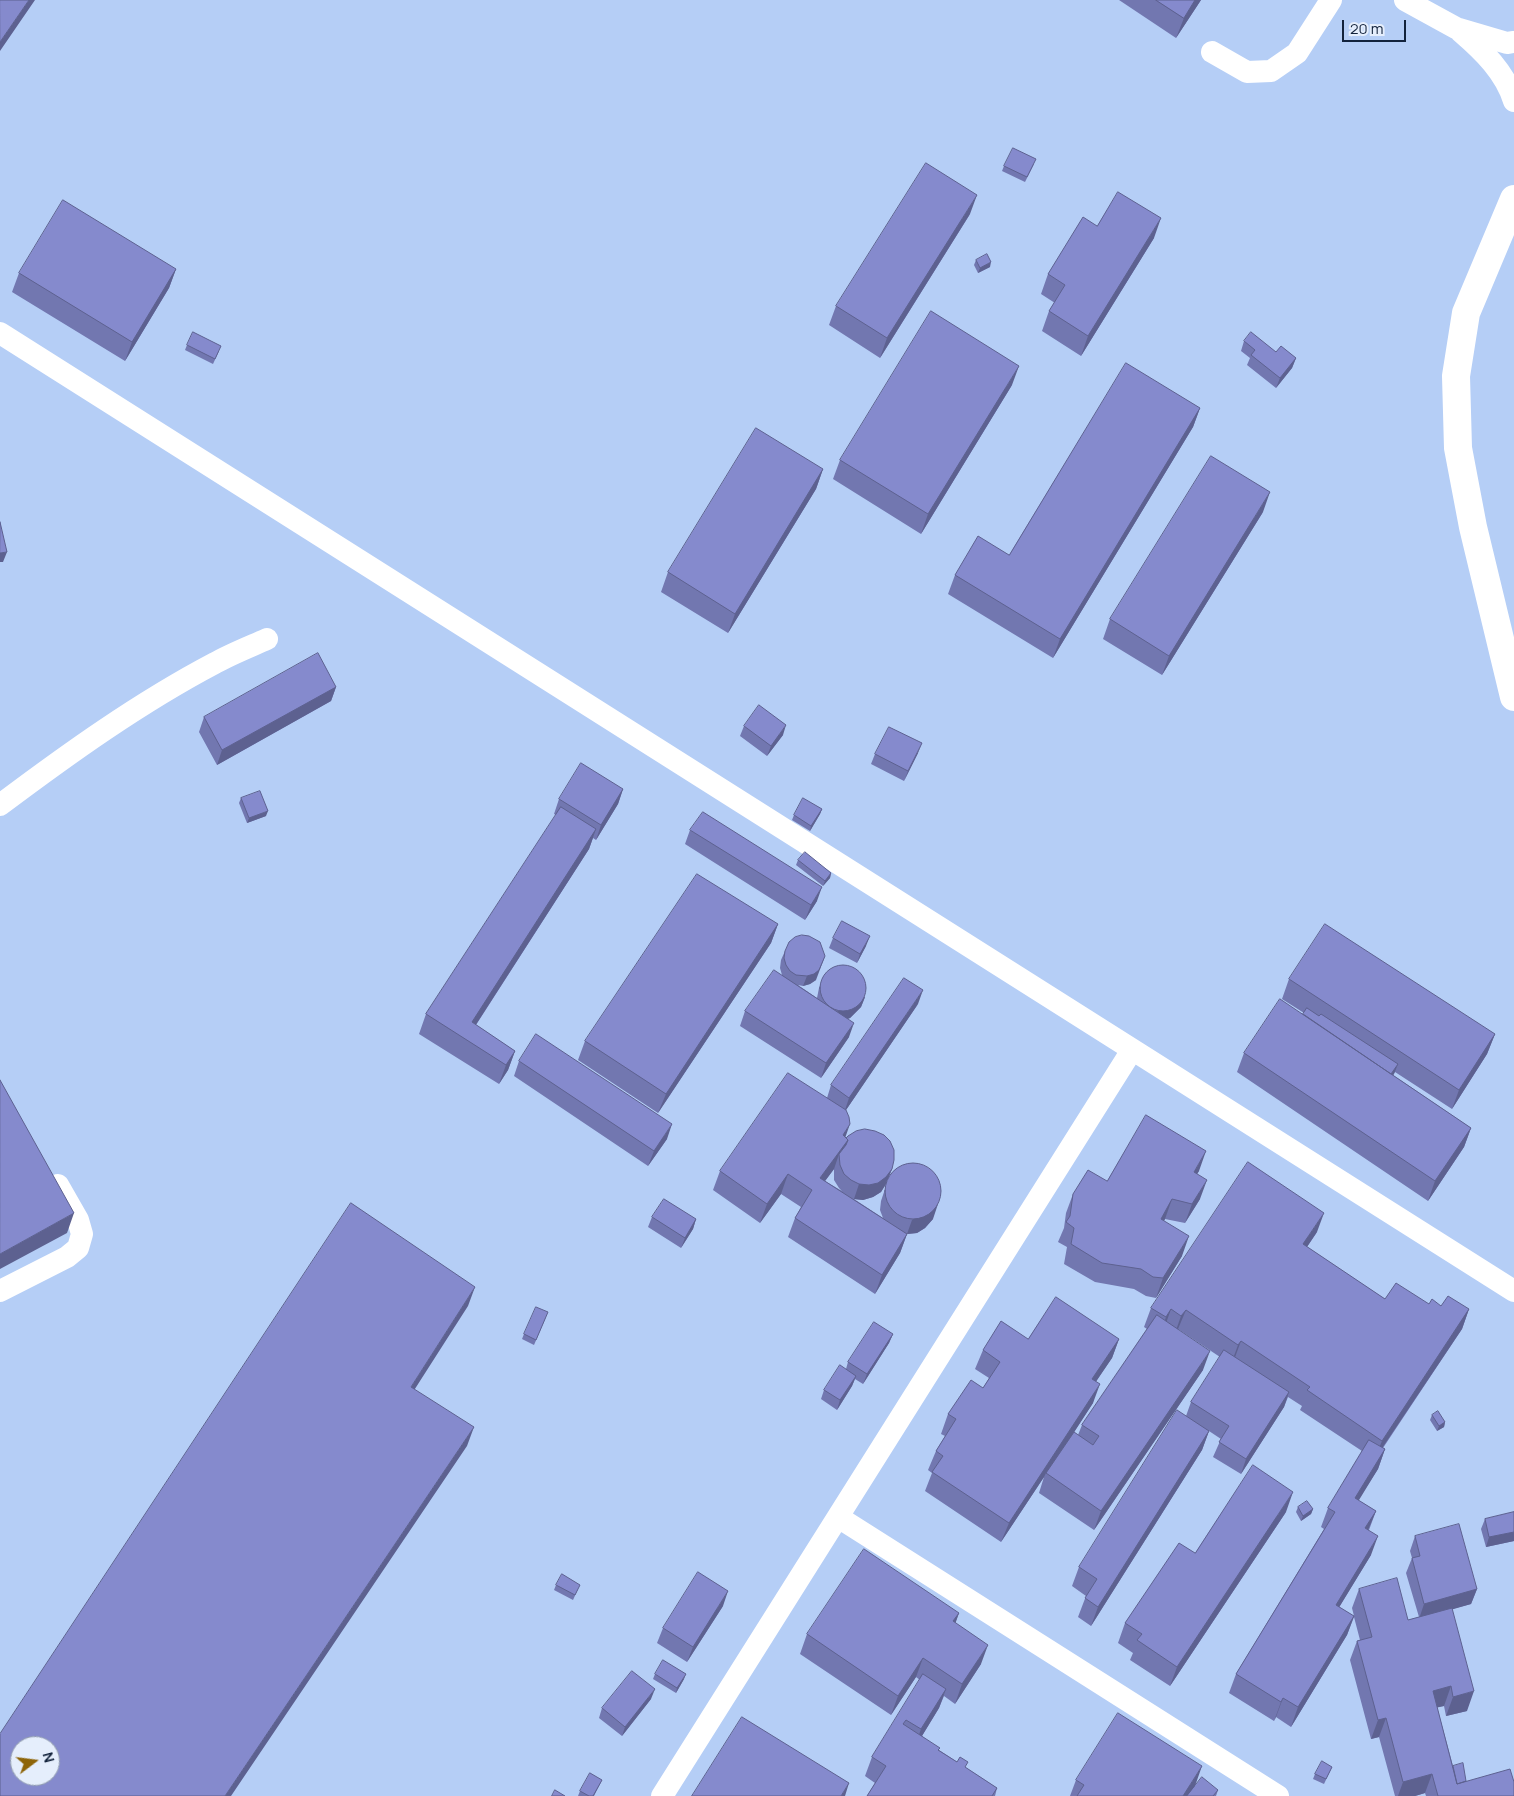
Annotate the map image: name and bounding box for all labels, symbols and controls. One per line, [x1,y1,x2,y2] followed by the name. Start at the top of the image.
[1344,10,1408,42] scale bar
[1350,18,1383,39] text: 20 m
[10,1736,60,1786] north arrow
[39,1750,59,1765] text: N

